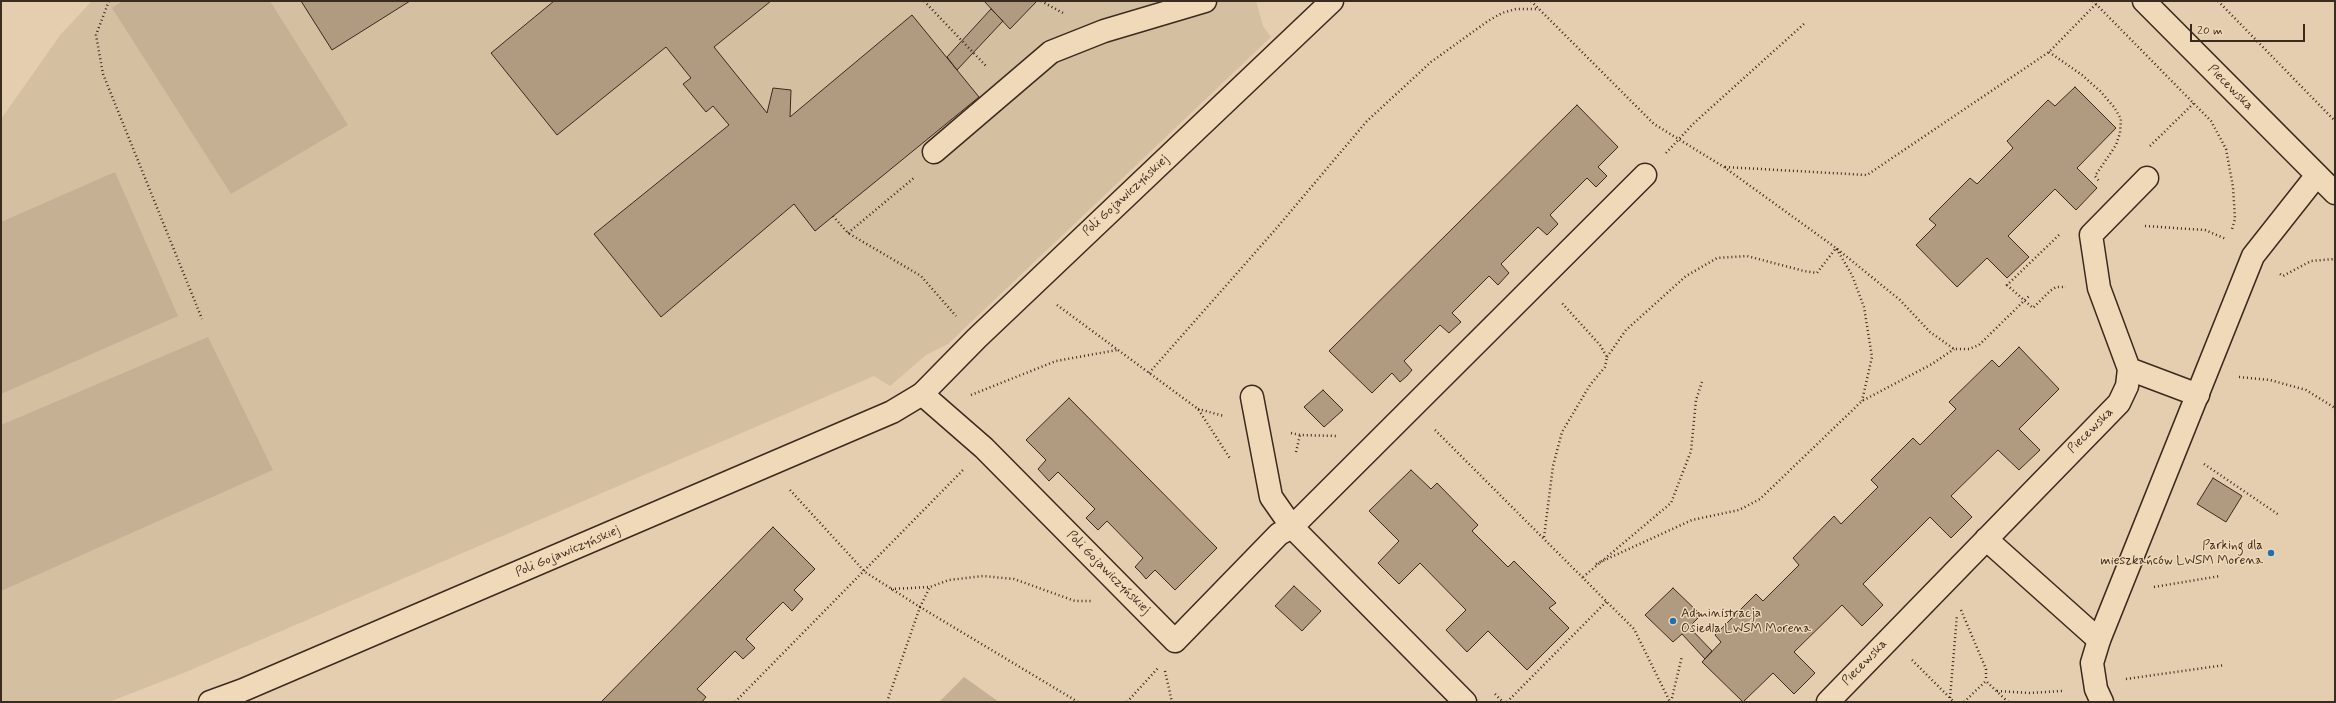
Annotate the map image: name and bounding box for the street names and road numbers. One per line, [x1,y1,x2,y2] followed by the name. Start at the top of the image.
[2204,62,2256,114] street label: Piecewska
[1080,152,1172,240] street label: Poli Gojawiczyńskiej
[2065,405,2117,457] street label: Piecewska
[513,523,623,581] street label: Poli Gojawiczyńskiej
[1063,528,1153,618] street label: Poli Gojawiczyńskiej
[1839,637,1891,689] street label: Piecewska

